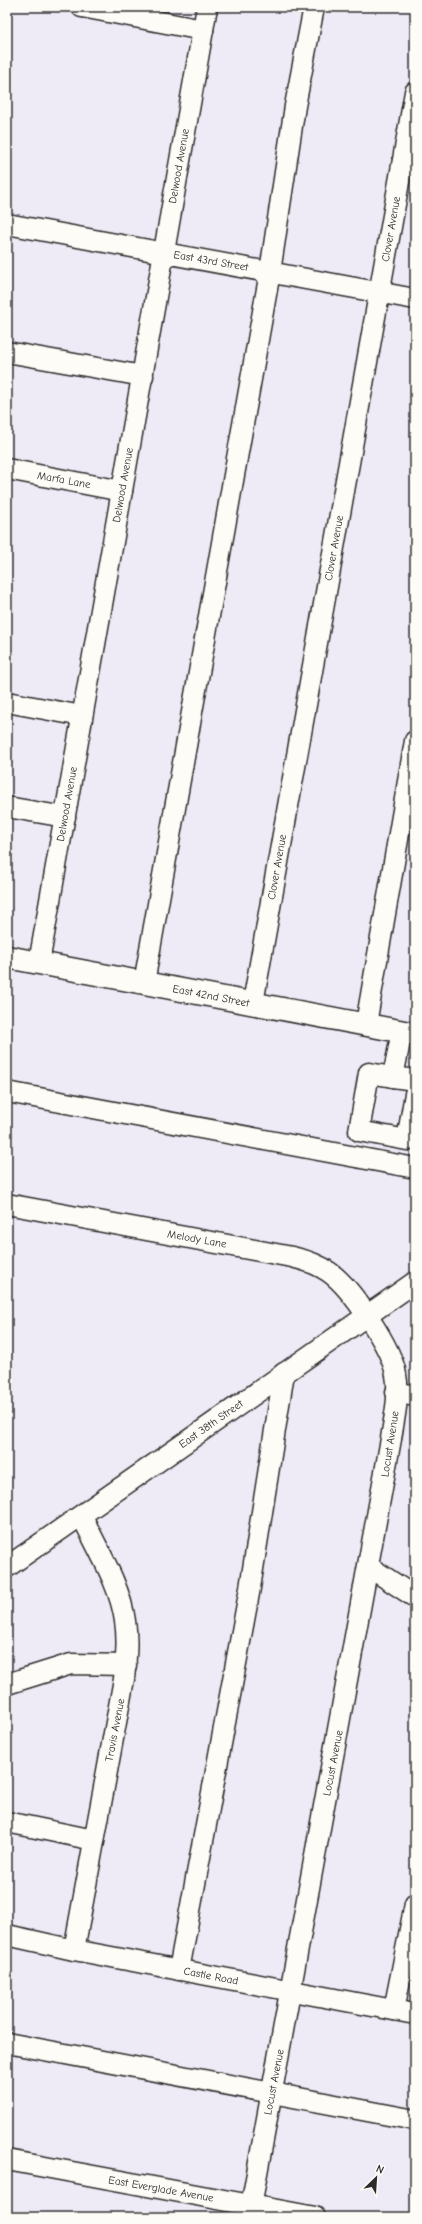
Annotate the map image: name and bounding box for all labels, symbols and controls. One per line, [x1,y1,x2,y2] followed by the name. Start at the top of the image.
[166,127,192,204] street label: Delwood Avenue
[379,195,403,263] street label: Clover Avenue
[173,248,250,274] street label: East 43rd Street
[110,446,136,523] street label: Delwood Avenue
[36,469,92,491] street label: Marfa Lane
[322,514,346,582] street label: Clover Avenue
[54,765,80,842] street label: Delwood Avenue
[265,833,289,901] street label: Clover Avenue
[172,982,251,1010] street label: East 42nd Street
[166,1227,228,1251] street label: Melody Lane
[176,1397,246,1451] street label: East 38th Street
[378,1409,402,1478] street label: Locust Avenue
[102,1697,128,1763] street label: Travis Avenue
[320,1728,346,1797] street label: Locust Avenue
[183,1964,240,1988] street label: Castle Road
[261,2047,287,2116] street label: Locust Avenue
[356,2158,396,2198] north arrow
[374,2162,386,2177] text: N
[107,2173,215,2205] street label: East Everglade Avenue

